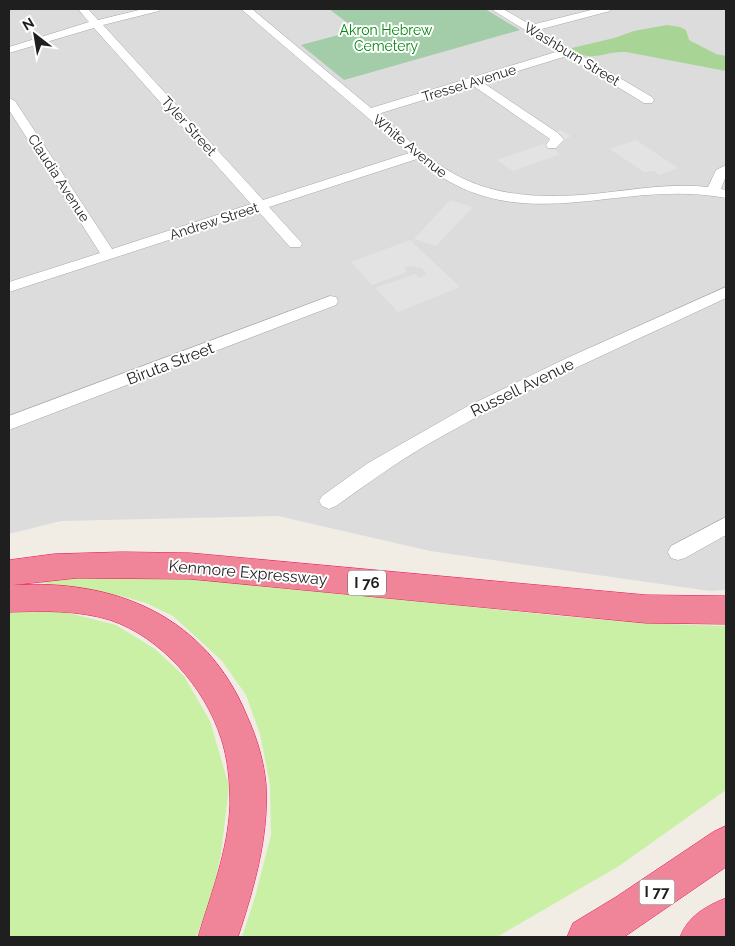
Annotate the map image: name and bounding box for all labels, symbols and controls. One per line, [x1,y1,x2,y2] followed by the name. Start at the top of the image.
[10,10,60,60] north arrow
[20,14,37,33] text: N
[521,19,623,89] street label: Washburn Street
[340,22,433,54] park label: Akron Hebrew Cemetery
[420,61,518,105] street label: Tressel Avenue
[158,93,220,159] street label: Tyler Street
[370,111,450,181] street label: White Avenue
[25,131,93,225] street label: Claudia Avenue
[168,199,261,243] street label: Andrew Street
[124,338,217,389] street label: Biruta Street
[467,354,577,421] street label: Russell Avenue
[168,556,328,589] street label: Kenmore Expressway
[348,570,386,596] road number: I 76
[640,880,674,904] road number: I 77

